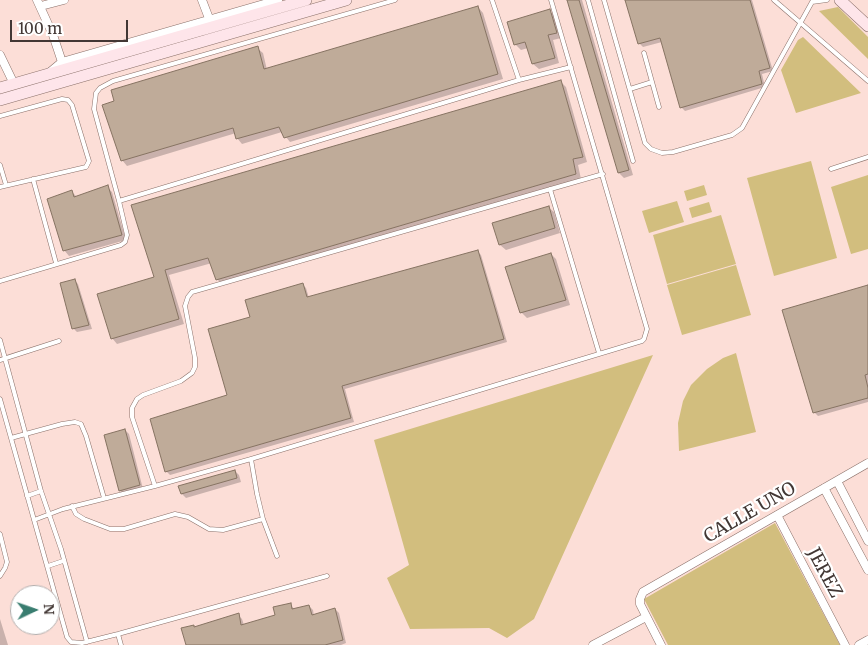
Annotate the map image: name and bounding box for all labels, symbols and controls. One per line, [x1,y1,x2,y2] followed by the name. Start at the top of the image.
[12,10,130,42] scale bar
[18,19,62,38] text: 100 m
[700,478,800,548] street label: CALLE UNO
[802,544,846,602] street label: JEREZ
[10,585,60,635] north arrow
[40,603,58,615] text: N

